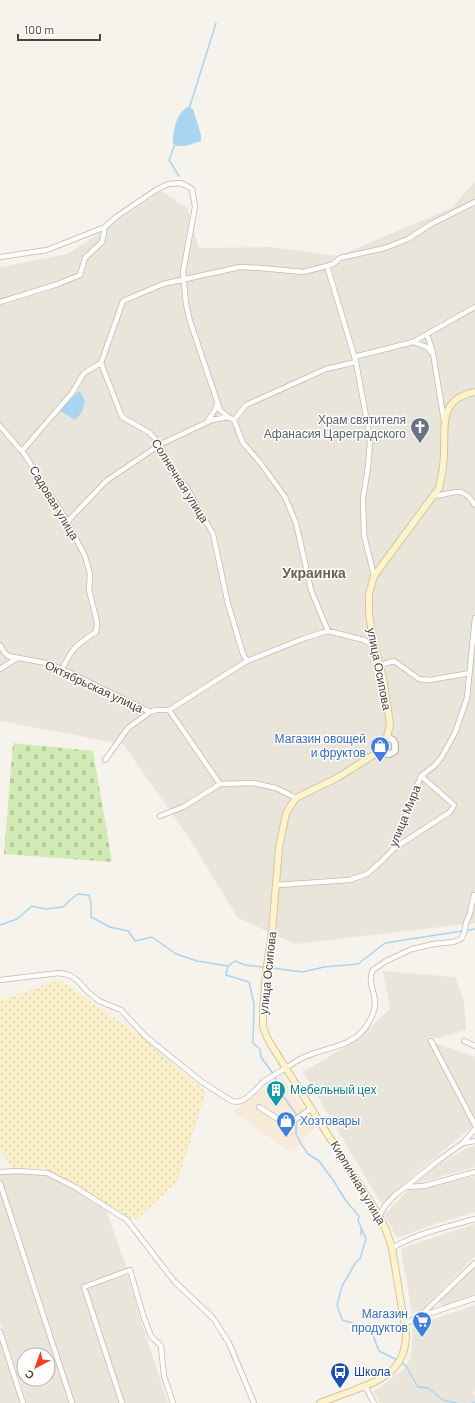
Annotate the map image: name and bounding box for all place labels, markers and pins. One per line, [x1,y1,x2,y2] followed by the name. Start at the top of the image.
[264,412,406,441] place label: Храм святителя Афанасия Цареградского
[409,416,431,444] church icon: Храм святителя Афанасия Цареградского
[275,731,366,760] place label: Магазин овощей и фруктов
[369,735,391,763] shop icon: Магазин овощей и фруктов
[265,1079,287,1107] building icon: Мебельный цех
[290,1082,376,1097] place label: Мебельный цех
[275,1110,297,1138] shop icon: Хозтовары
[300,1113,360,1128] place label: Хозтовары
[352,1306,408,1335] place label: Магазин продуктов
[411,1310,433,1338] supermarket icon: Магазин продуктов
[329,1361,351,1389] bus stop icon: Школа
[354,1364,391,1378] place label: Школа

